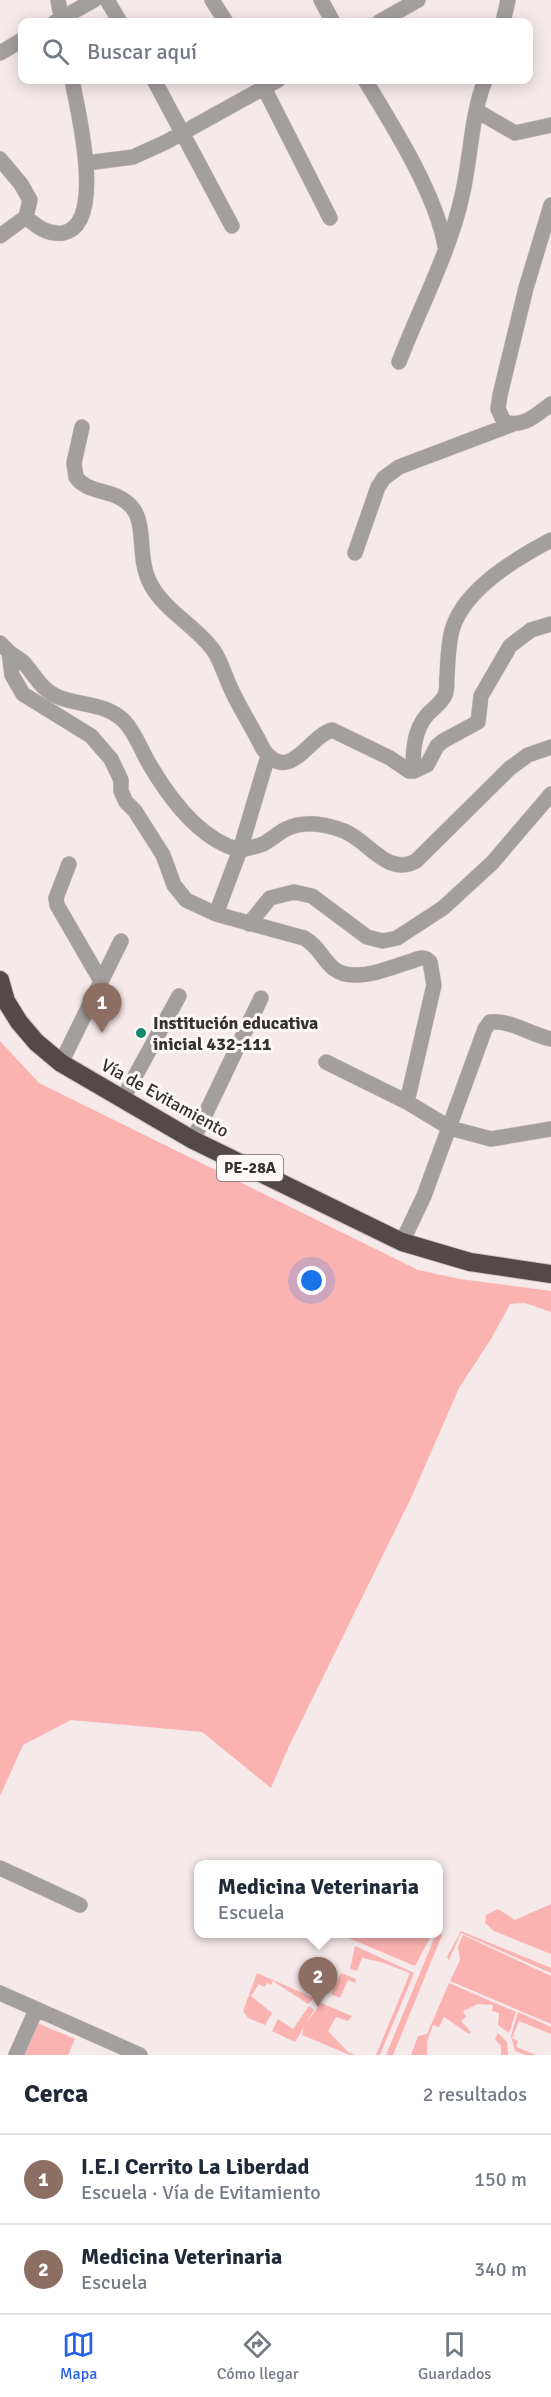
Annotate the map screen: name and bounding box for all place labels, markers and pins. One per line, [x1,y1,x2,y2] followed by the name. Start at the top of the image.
[82,984,122,1033] pin: 1
[153,1012,318,1055] place label: Institución educativa inicial 432-111
[134,1026,148,1040] marker: Institución educativa inicial 432-111
[298,1958,338,2007] pin: 2

